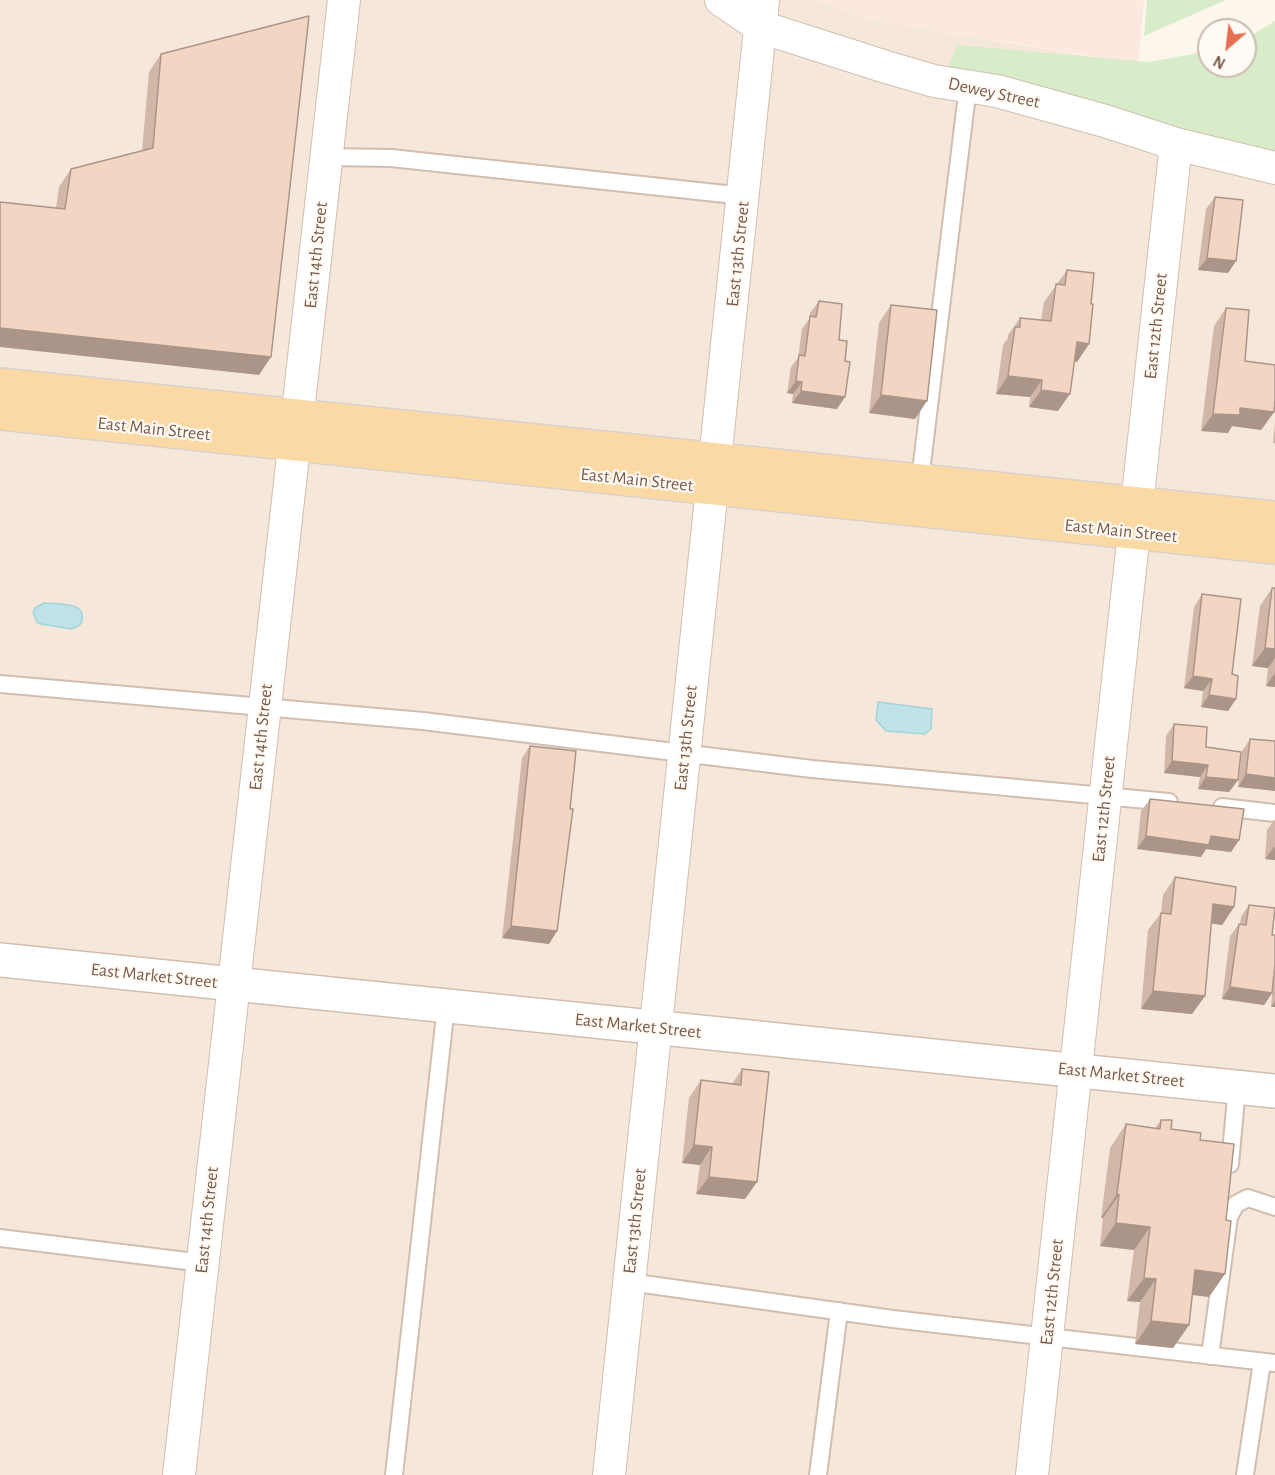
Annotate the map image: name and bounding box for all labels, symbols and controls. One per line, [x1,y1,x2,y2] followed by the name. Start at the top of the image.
[1197,18,1257,78] north arrow
[1211,52,1228,72] text: N
[946,73,1042,113] street label: Dewey Street
[722,200,754,308] street label: East 13th Street
[300,201,332,309] street label: East 14th Street
[1140,272,1172,380] street label: East 12th Street
[97,412,211,446] street label: East Main Street
[580,463,694,497] street label: East Main Street
[1064,514,1178,548] street label: East Main Street
[245,683,277,791] street label: East 14th Street
[670,684,702,792] street label: East 13th Street
[1088,755,1120,863] street label: East 12th Street
[90,959,218,993] street label: East Market Street
[574,1009,702,1043] street label: East Market Street
[1057,1058,1185,1092] street label: East Market Street
[191,1166,223,1274] street label: East 14th Street
[619,1167,651,1275] street label: East 13th Street
[1036,1238,1068,1346] street label: East 12th Street

